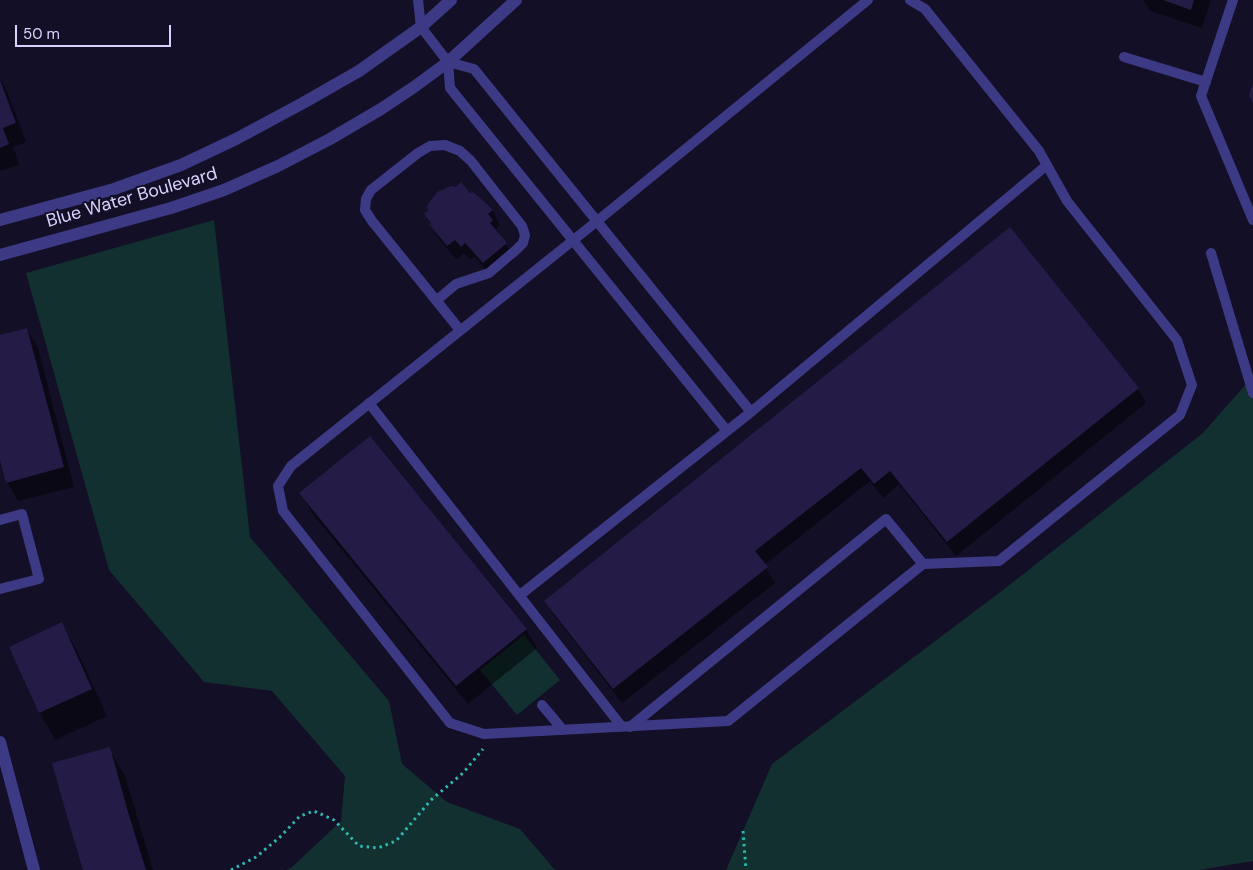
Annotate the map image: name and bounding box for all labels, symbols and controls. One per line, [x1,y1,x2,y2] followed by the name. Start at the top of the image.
[18,15,174,47] scale bar
[23,24,60,44] text: 50 m
[44,163,220,233] street label: Blue Water Boulevard

